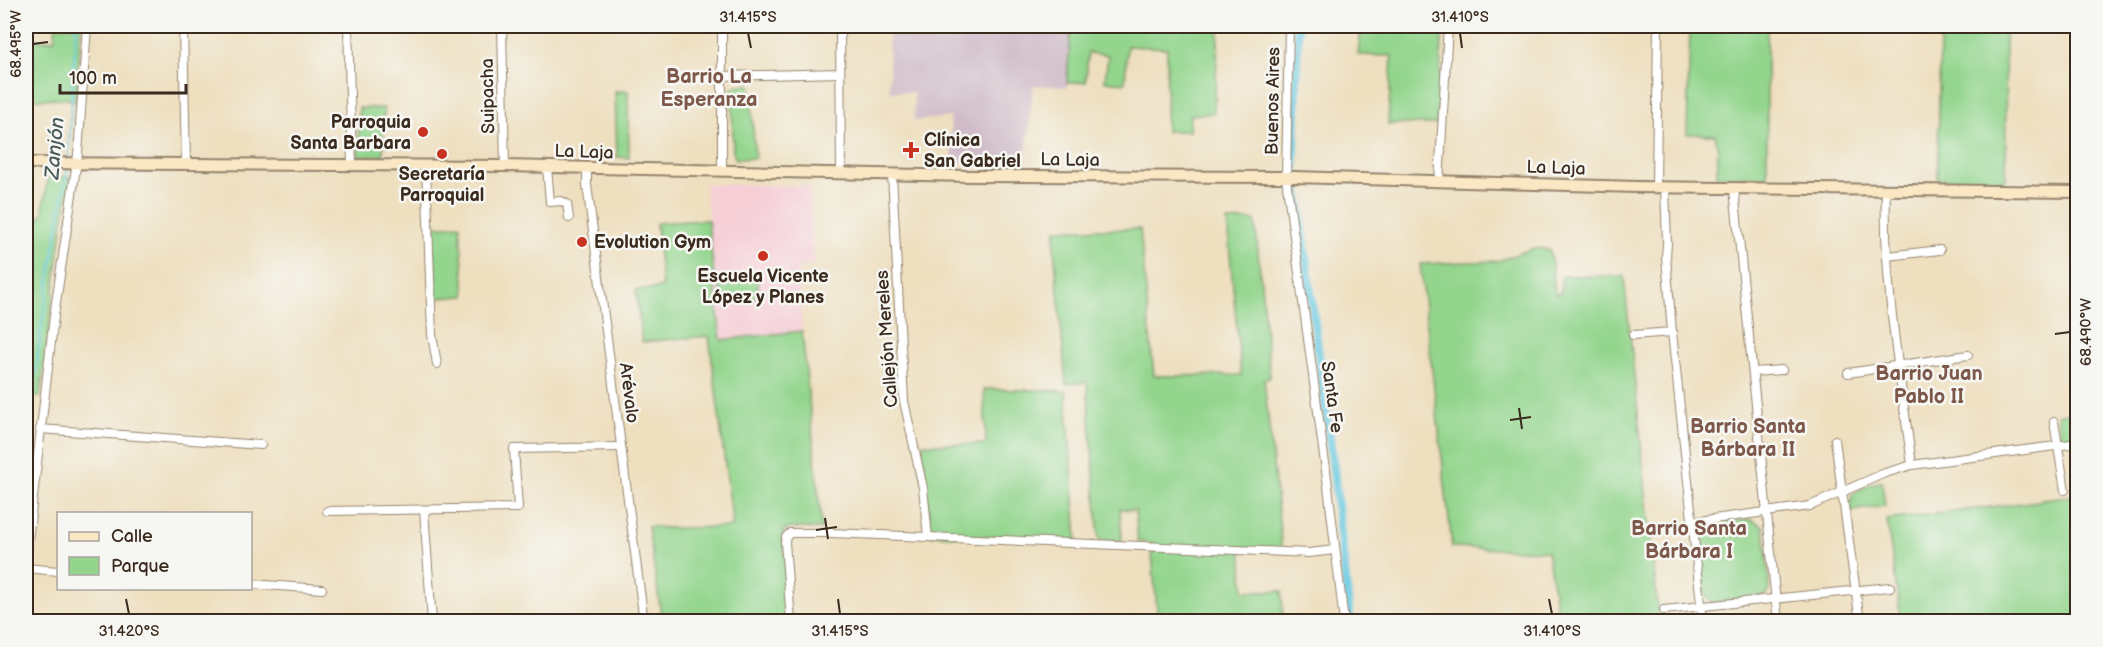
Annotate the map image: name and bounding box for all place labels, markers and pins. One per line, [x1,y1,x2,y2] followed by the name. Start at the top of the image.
[291,112,411,154] place label: Parroquia Santa Barbara
[416,125,430,139] marker: Parroquia Santa Barbara
[924,130,1021,172] place label: Clínica San Gabriel
[902,141,920,159] marker: Clínica San Gabriel
[435,147,449,161] marker: Secretaría Parroquial
[399,164,485,206] place label: Secretaría Parroquial
[594,232,711,253] place label: Evolution Gym
[575,235,589,249] marker: Evolution Gym
[756,249,770,263] marker: Escuela Vicente López y Planes
[697,266,829,308] place label: Escuela Vicente López y Planes

